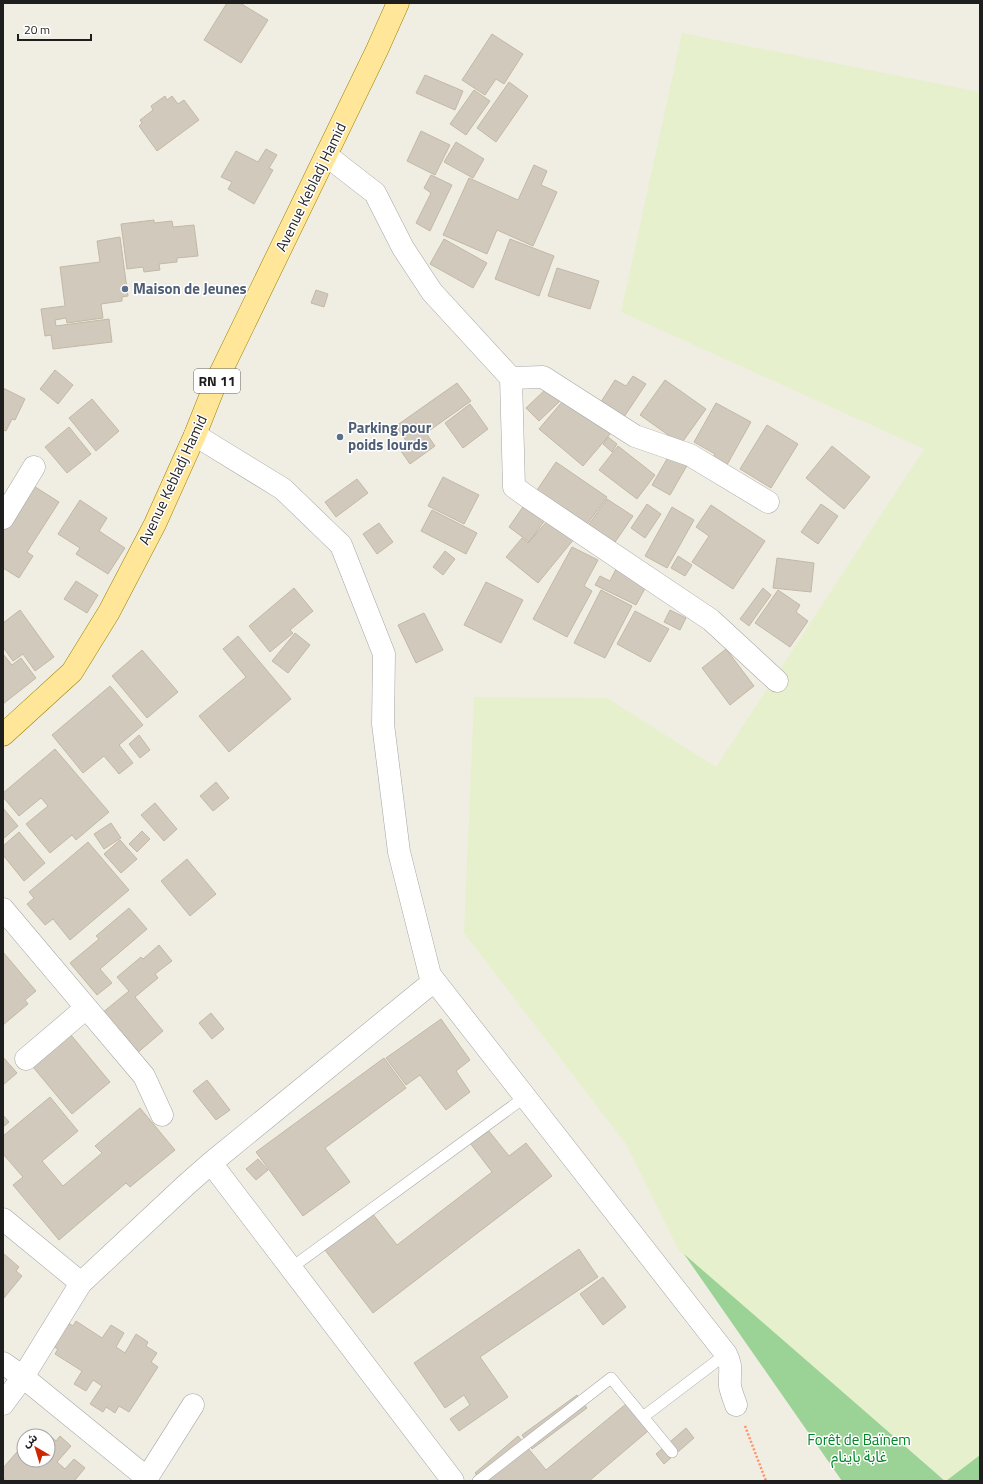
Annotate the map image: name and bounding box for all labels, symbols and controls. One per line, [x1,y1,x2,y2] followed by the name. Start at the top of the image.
[18,16,91,42] scale bar
[24,20,50,39] text: 20 m
[269,118,352,255] street label: Avenue Kebladj Hamid
[133,277,247,300] place label: Maison de Jeunes
[120,284,130,294] marker: Maison de Jeunes
[194,369,240,393] road number: RN 11
[132,411,213,549] street label: Avenue Kebladj Hamid
[348,416,432,456] place label: Parking pour poids lourds
[335,432,345,442] marker: Parking pour poids lourds
[16,1428,56,1468] north arrow
[807,1428,911,1468] park label: Forêt de Baïnem غابة باينام
[19,1429,41,1451] text: ش

